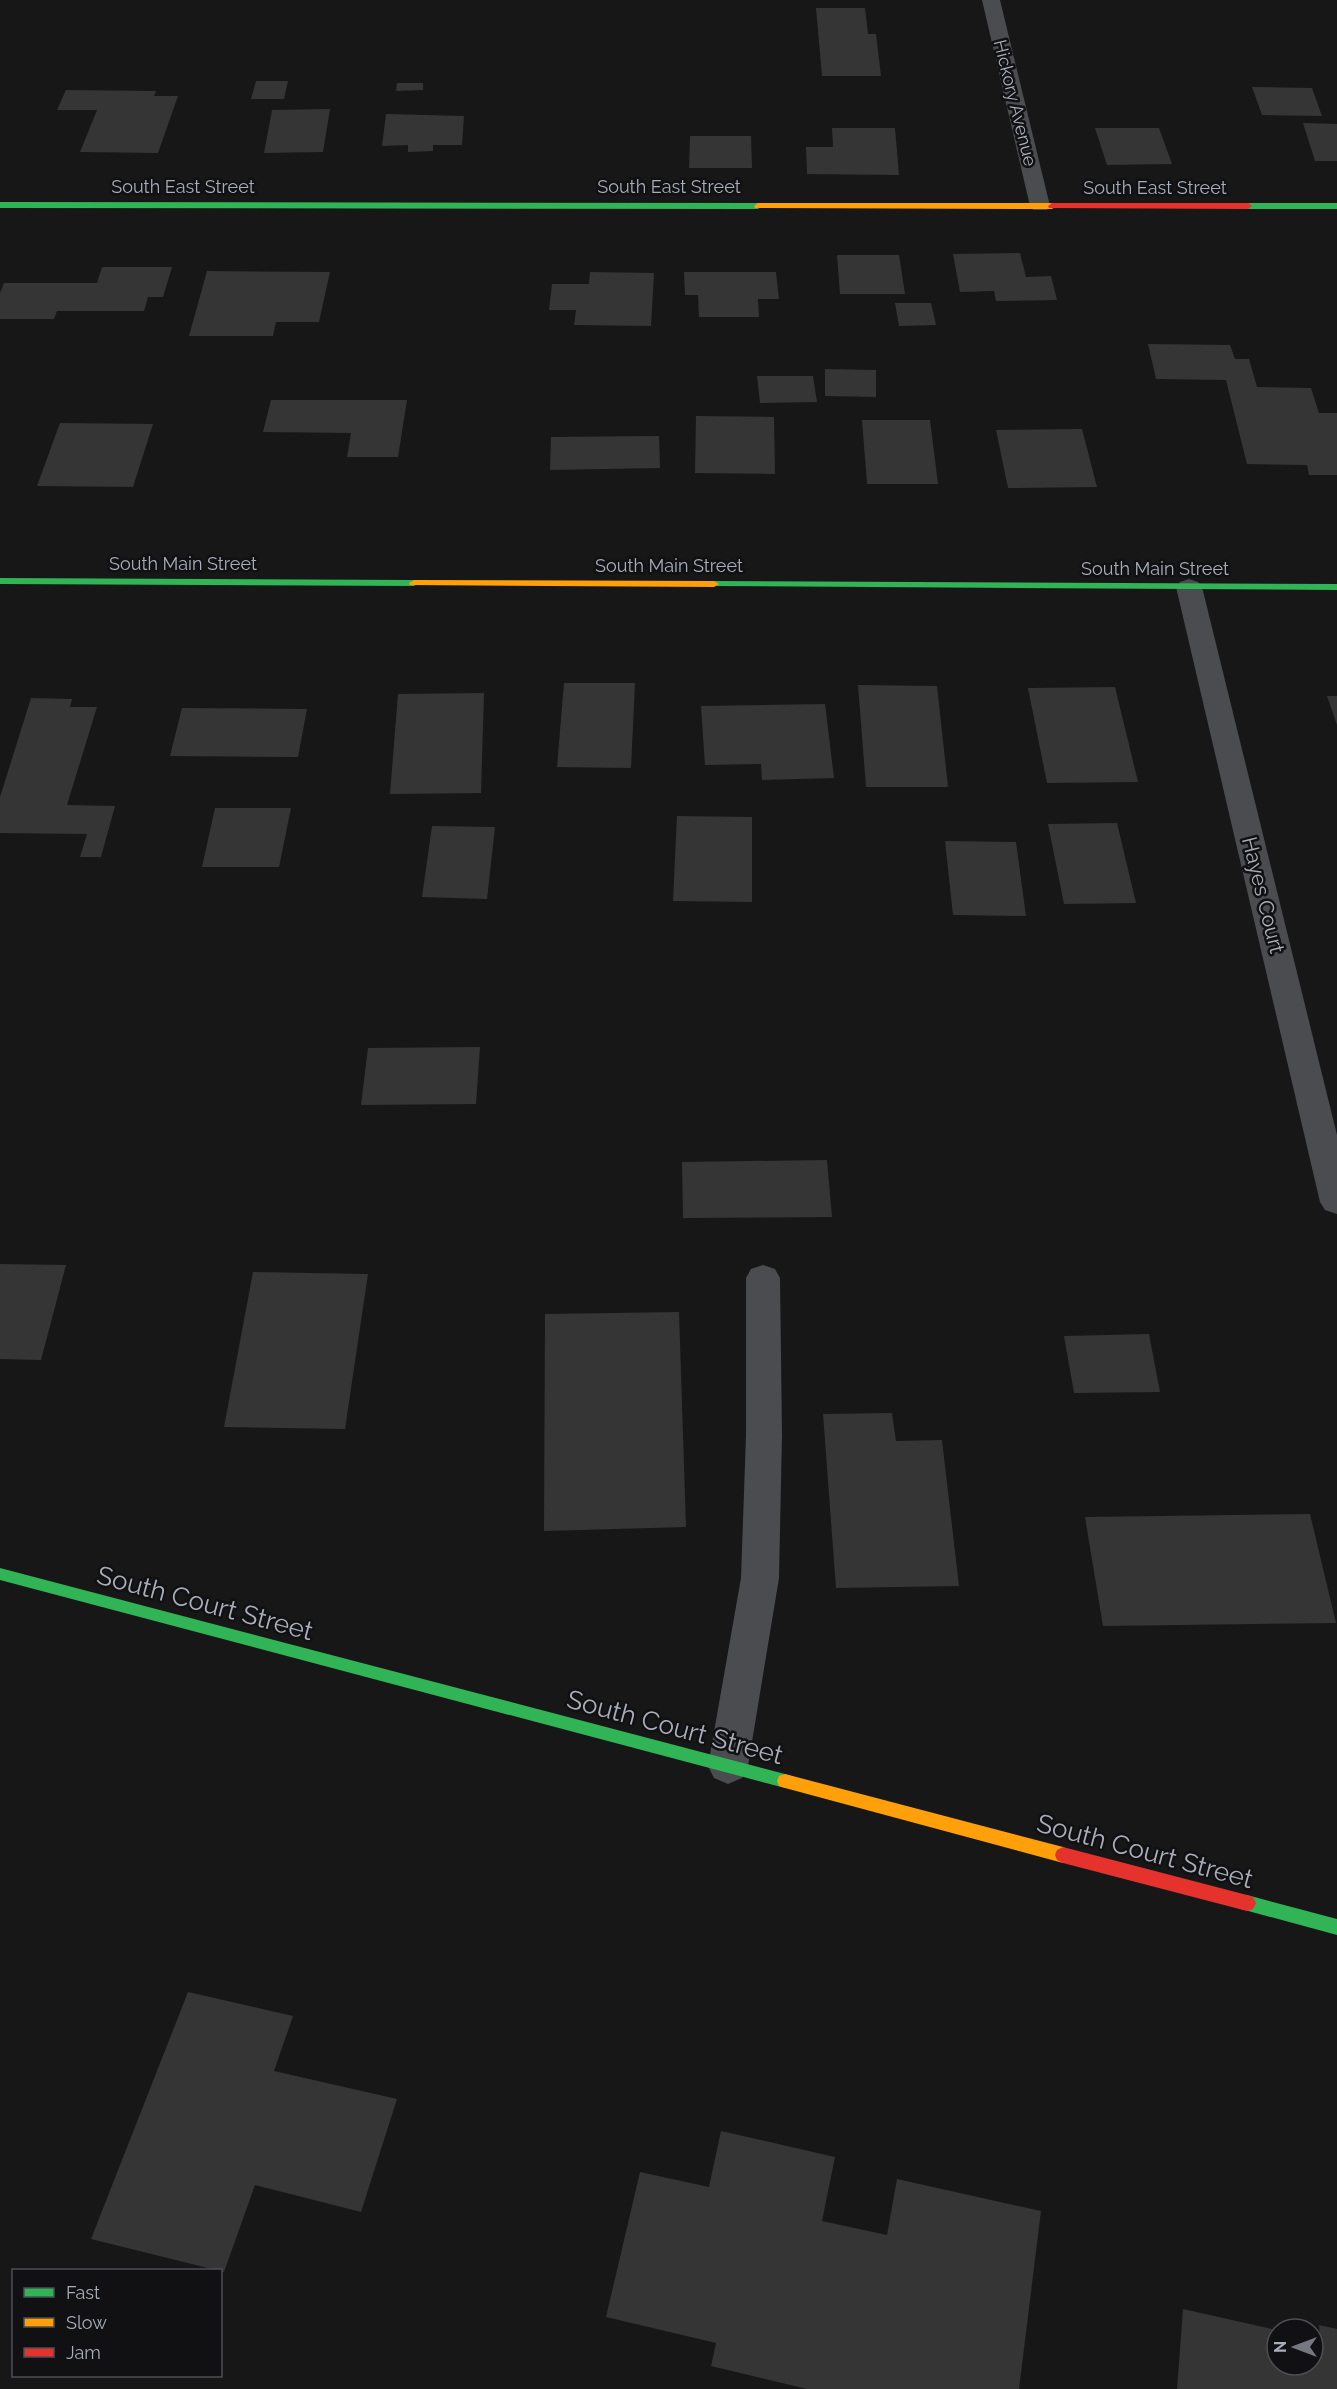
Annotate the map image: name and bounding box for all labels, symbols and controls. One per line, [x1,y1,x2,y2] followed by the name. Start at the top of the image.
[990,37,1041,169] street label: Hickory Avenue
[111,176,255,197] street label: South East Street
[597,176,741,197] street label: South East Street
[1083,177,1227,198] street label: South East Street
[109,553,257,574] street label: South Main Street
[595,555,743,576] street label: South Main Street
[1081,558,1229,579] street label: South Main Street
[1237,834,1290,956] street label: Hayes Court
[94,1560,317,1646] street label: South Court Street
[564,1684,787,1770] street label: South Court Street
[1034,1808,1257,1894] street label: South Court Street
[12,2269,222,2377] legend
[66,2282,100,2303] text: Fast
[66,2312,107,2333] text: Slow
[1265,2317,1325,2377] north arrow
[1271,2341,1290,2353] text: N
[66,2342,101,2363] text: Jam

